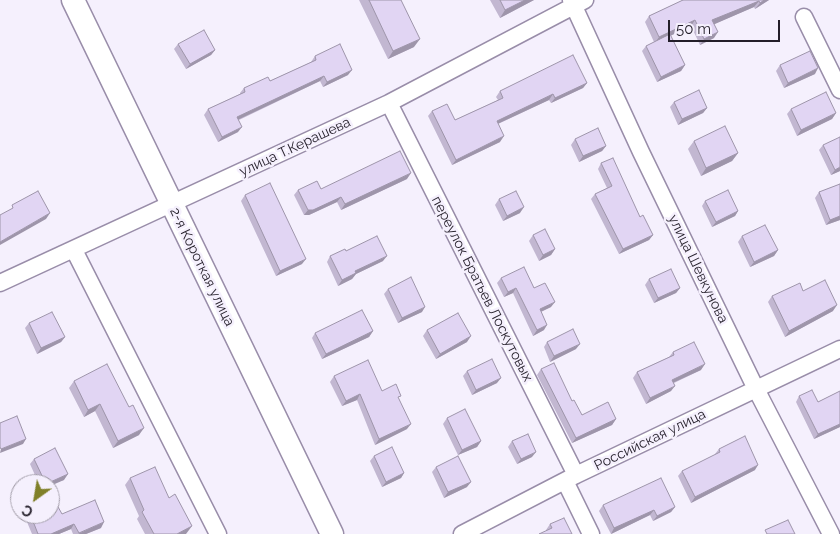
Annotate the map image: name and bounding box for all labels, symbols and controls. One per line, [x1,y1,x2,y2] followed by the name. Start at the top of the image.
[670,10,782,42] scale bar
[676,20,711,38] text: 50 m
[237,114,353,180] street label: улица Т.Керашева
[428,194,536,384] street label: переулок Братьев Лоскутовых
[166,205,238,329] street label: 2-я Короткая улица
[664,212,732,326] street label: улица Шевкунова
[592,406,708,474] street label: Российская улица
[10,474,60,524] north arrow
[19,502,36,520] text: С

